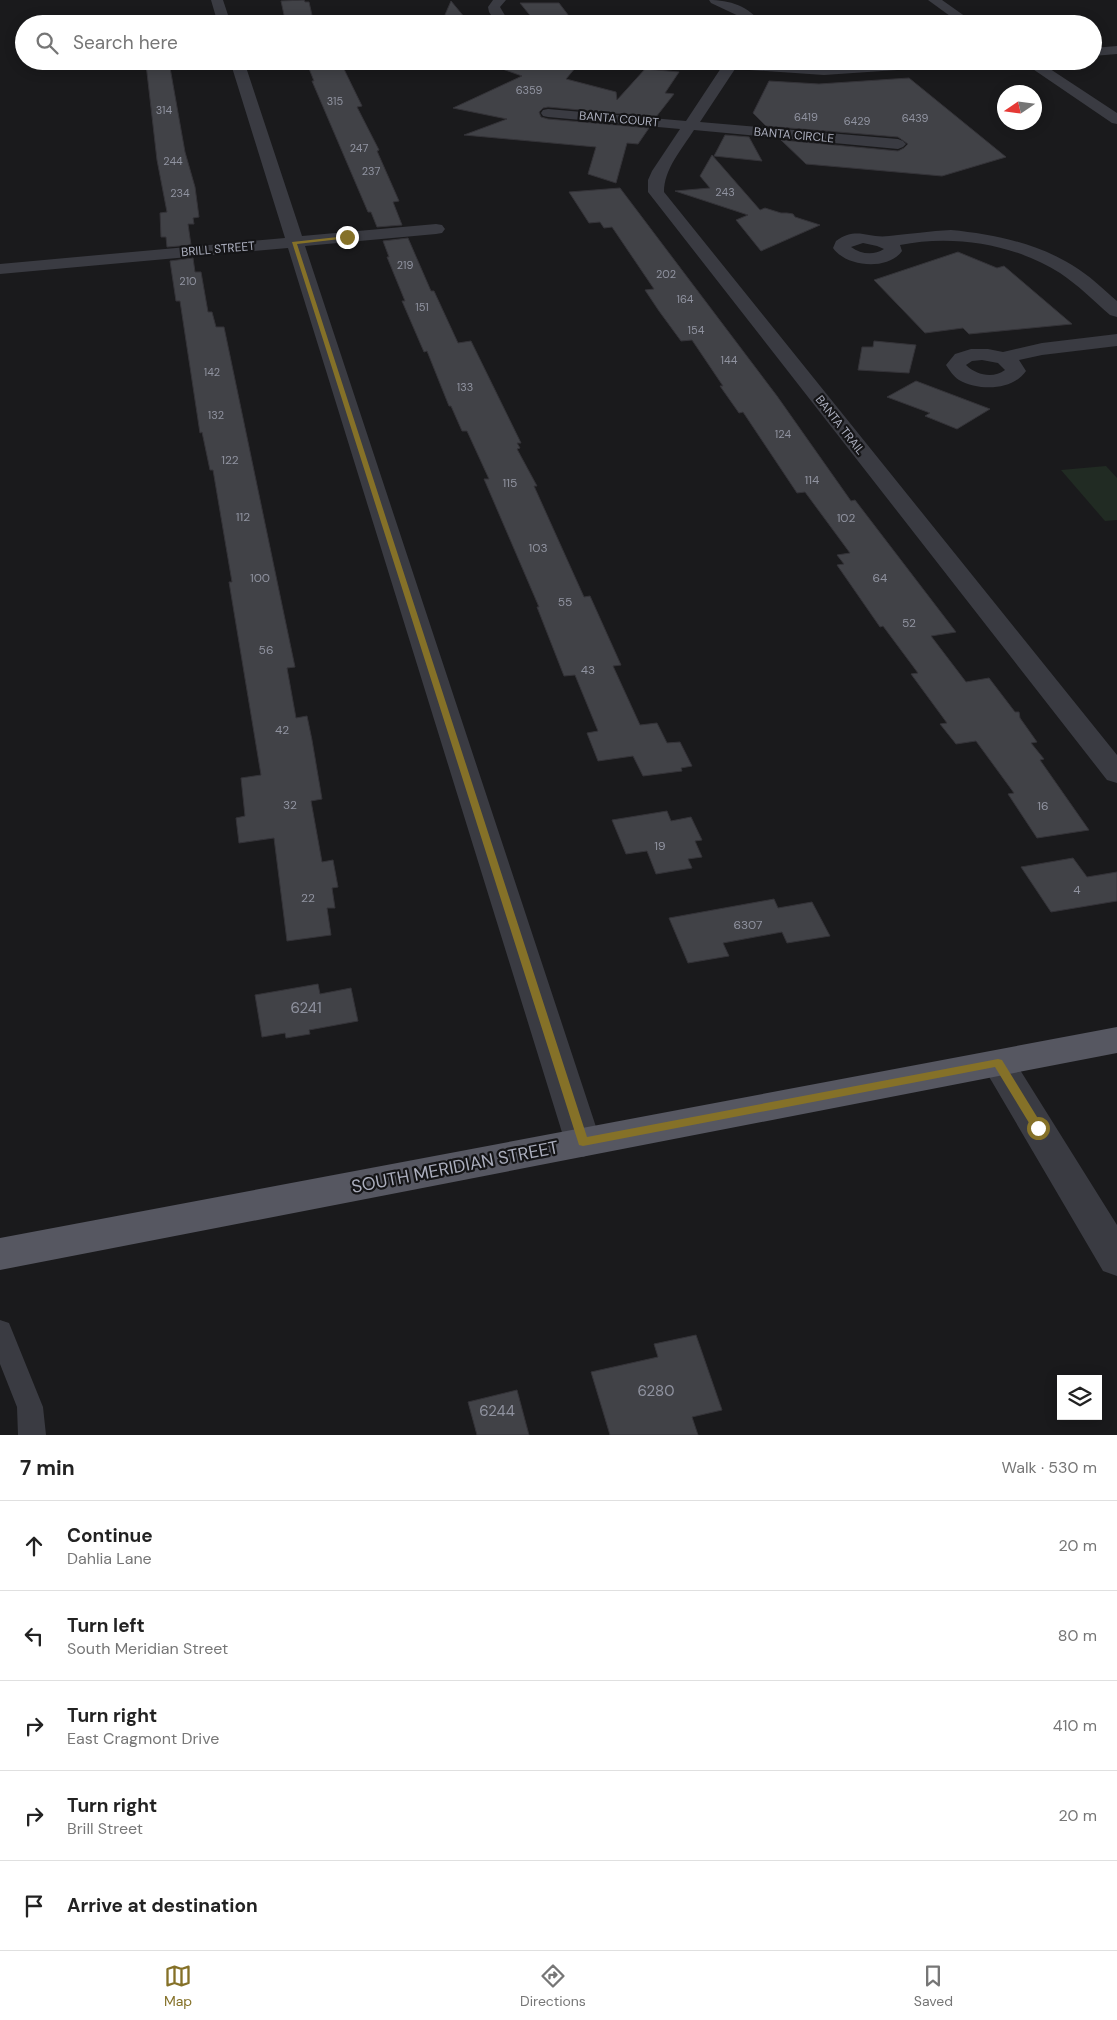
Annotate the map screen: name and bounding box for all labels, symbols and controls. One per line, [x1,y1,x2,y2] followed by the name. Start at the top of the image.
[15,15,1102,70] search box
[33,29,61,57] icon: search
[73,30,178,55] text: Search here
[516,83,542,97] house number: 6359
[997,85,1042,130] north arrow
[327,94,344,108] house number: 315
[156,103,173,117] house number: 314
[578,108,660,130] street label: BANTA COURT
[794,110,818,124] house number: 6419
[902,111,928,125] house number: 6439
[844,114,870,128] house number: 6429
[753,124,835,146] street label: BANTA CIRCLE
[350,141,368,155] house number: 247
[163,154,183,168] house number: 244
[362,164,380,178] house number: 237
[715,185,735,199] house number: 243
[170,186,190,200] house number: 234
[336,226,359,249] route end
[180,238,256,260] street label: BRILL STREET
[397,258,413,272] house number: 219
[656,267,676,281] house number: 202
[179,274,197,288] house number: 210
[676,292,694,306] house number: 164
[415,300,429,314] house number: 151
[688,323,705,337] house number: 154
[721,353,738,367] house number: 144
[204,365,220,379] house number: 142
[457,380,473,394] house number: 133
[812,392,868,458] street label: BANTA TRAIL
[208,408,224,422] house number: 132
[775,427,791,441] house number: 124
[221,452,239,468] house number: 122
[805,472,819,488] house number: 114
[503,475,517,491] house number: 115
[236,509,250,525] house number: 112
[837,510,855,526] house number: 102
[528,540,548,556] house number: 103
[250,570,270,586] house number: 100
[873,570,887,586] house number: 64
[558,594,572,610] house number: 55
[902,615,916,631] house number: 52
[259,642,273,658] house number: 56
[581,662,595,678] house number: 43
[275,722,289,738] house number: 42
[283,797,297,813] house number: 32
[1037,798,1049,814] house number: 16
[654,838,666,854] house number: 19
[1073,882,1081,898] house number: 4
[301,890,315,906] house number: 22
[733,917,763,933] house number: 6307
[290,998,322,1018] house number: 6241
[1027,1117,1050,1140] route start
[349,1135,561,1199] street label: SOUTH MERIDIAN STREET
[1057,1375,1102,1420] map controls
[1057,1375,1102,1420] button: layers
[638,1381,674,1401] house number: 6280
[479,1401,515,1421] house number: 6244
[20,1454,75,1482] text: 7 min
[1002,1457,1097,1478] text: Walk · 530 m
[67,1523,153,1548] text: Continue
[20,1532,48,1560] icon: ahead
[1058,1535,1097,1556] text: 20 m
[67,1548,152,1569] text: Dahlia Lane
[67,1613,145,1638] text: Turn left
[20,1622,48,1650] icon: left
[1058,1625,1097,1646] text: 80 m
[67,1638,228,1659] text: South Meridian Street
[67,1703,157,1728] text: Turn right
[20,1712,48,1740] icon: right
[1053,1715,1097,1736] text: 410 m
[67,1728,219,1749] text: East Cragmont Drive
[67,1793,157,1818] text: Turn right
[20,1802,48,1830] icon: right
[1058,1805,1097,1826] text: 20 m
[67,1818,143,1839] text: Brill Street
[20,1892,48,1920] icon: arrive
[67,1893,258,1918] text: Arrive at destination
[164,1962,192,2010] tab: Map
[520,1962,586,2010] tab: Directions
[914,1962,953,2010] tab: Saved

